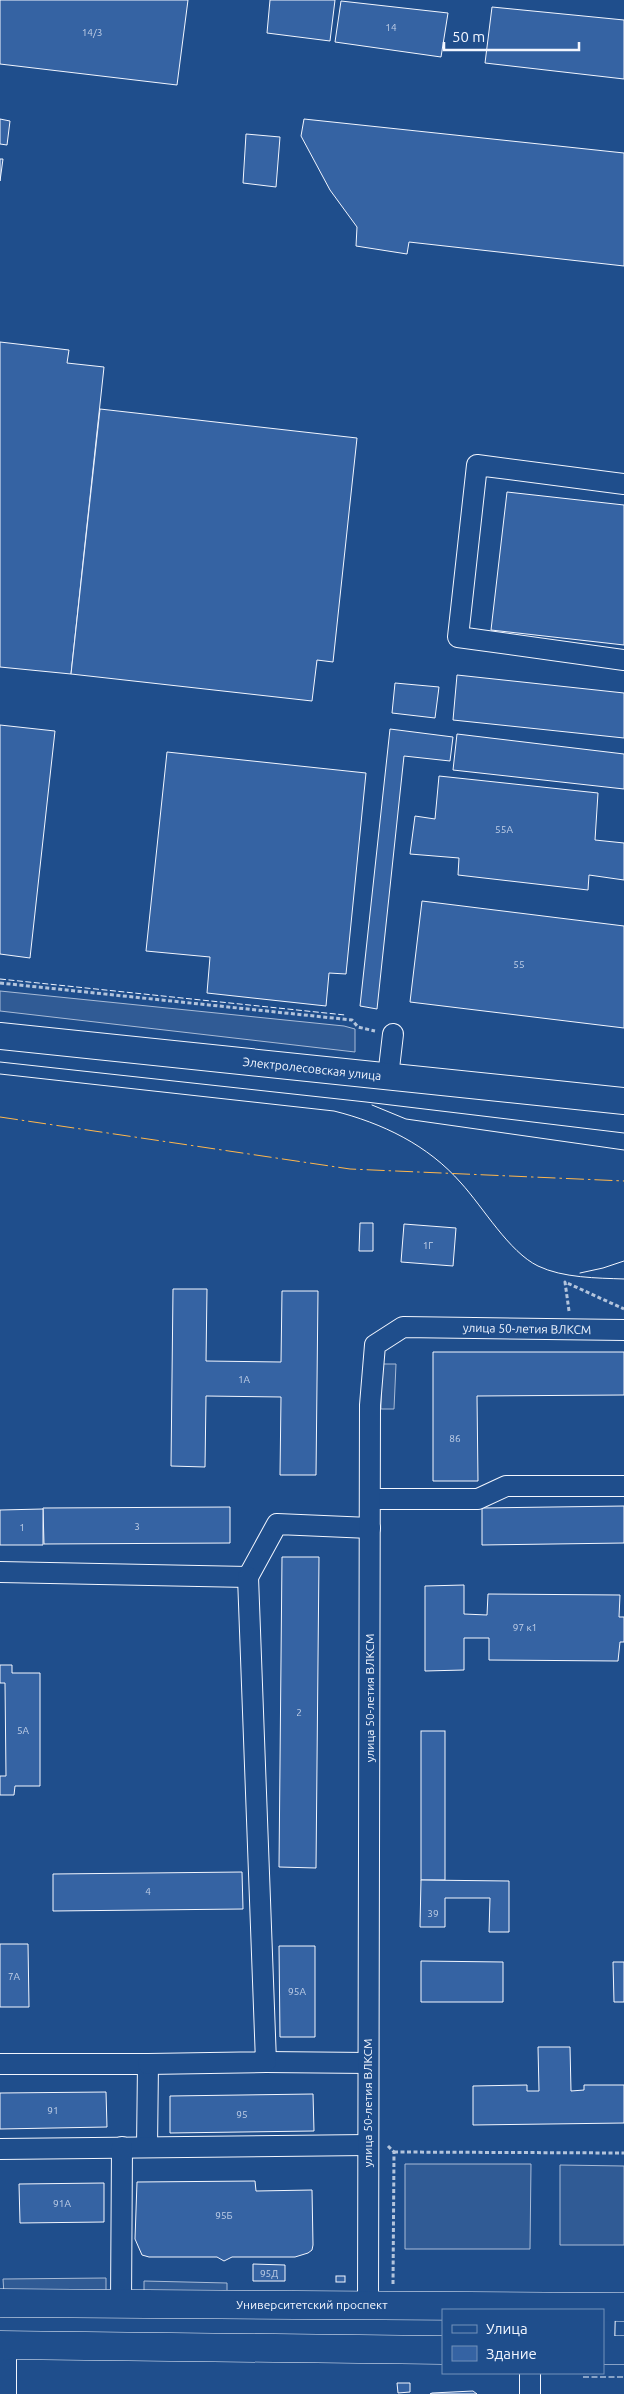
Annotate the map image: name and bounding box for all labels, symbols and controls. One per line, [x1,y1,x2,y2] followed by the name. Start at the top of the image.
[444,20,579,52] scale bar
[385,22,397,33] house number: 14
[82,27,102,38] house number: 14/3
[452,28,485,45] text: 50 m
[495,824,513,835] house number: 55А
[513,959,525,970] house number: 55
[242,1055,382,1082] street label: Электролесовская улица
[423,1240,433,1251] house number: 1Г
[463,1321,591,1336] street label: улица 50-летия ВЛКСМ
[238,1374,251,1385] house number: 1А
[449,1433,461,1444] house number: 86
[134,1521,140,1532] house number: 3
[19,1522,25,1533] house number: 1
[513,1622,537,1633] house number: 97 к1
[363,1634,376,1762] street label: улица 50-летия ВЛКСМ
[296,1707,302,1718] house number: 2
[17,1725,30,1736] house number: 5А
[145,1886,151,1897] house number: 4
[427,1908,439,1919] house number: 39
[8,1971,21,1982] house number: 7А
[288,1986,306,1997] house number: 95А
[361,2039,374,2167] street label: улица 50-летия ВЛКСМ
[47,2105,59,2116] house number: 91
[236,2109,248,2120] house number: 95
[53,2198,71,2209] house number: 91А
[215,2210,233,2221] house number: 95Б
[260,2268,278,2279] house number: 95Д
[236,2298,388,2311] street label: Университетский проспект
[442,2309,604,2374] legend
[486,2320,528,2337] text: Улица
[486,2345,537,2362] text: Здание

